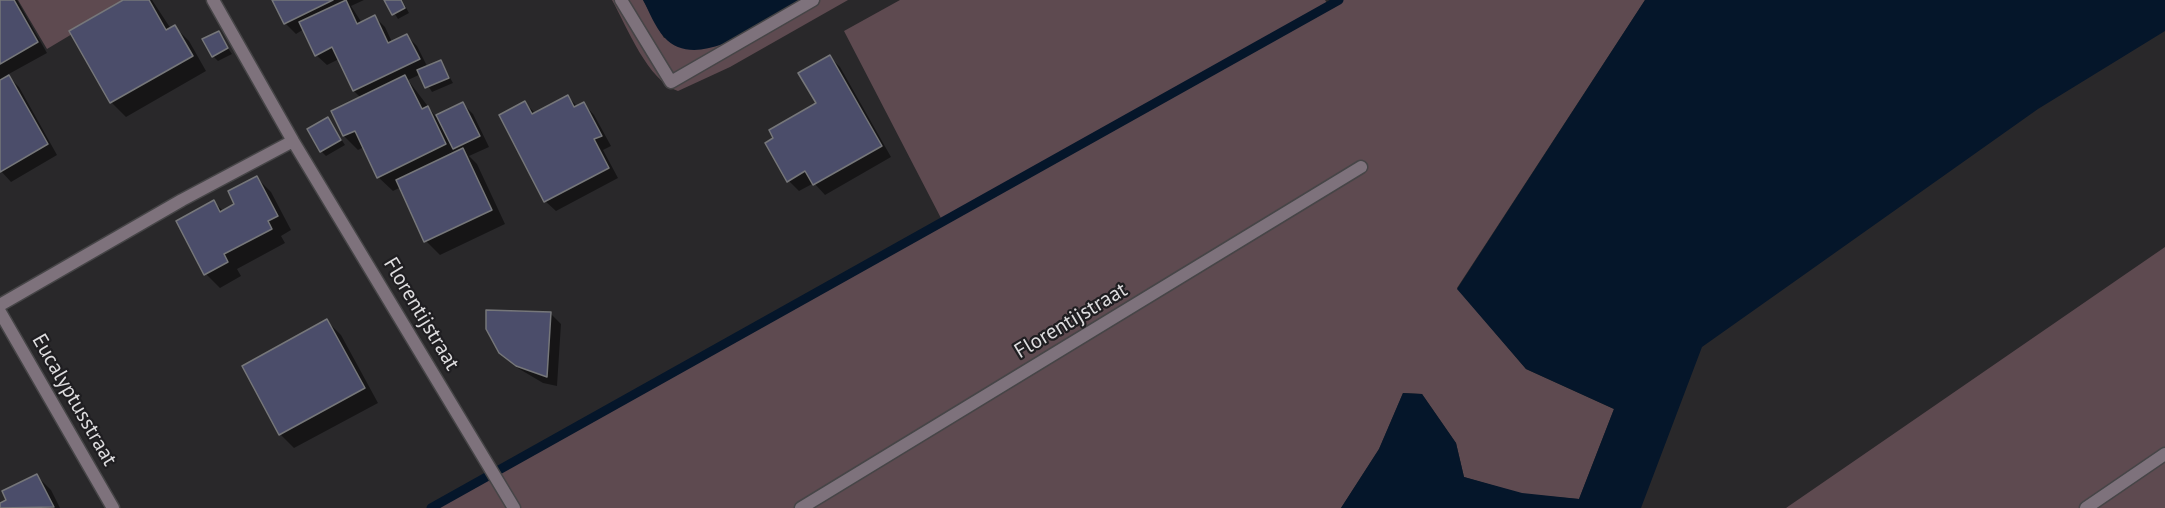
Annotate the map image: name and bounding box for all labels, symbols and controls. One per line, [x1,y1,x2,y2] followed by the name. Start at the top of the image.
[378,253,464,375] street label: Florentijstraat
[1010,278,1132,364] street label: Florentijstraat
[26,330,122,470] street label: Eucalyptusstraat

